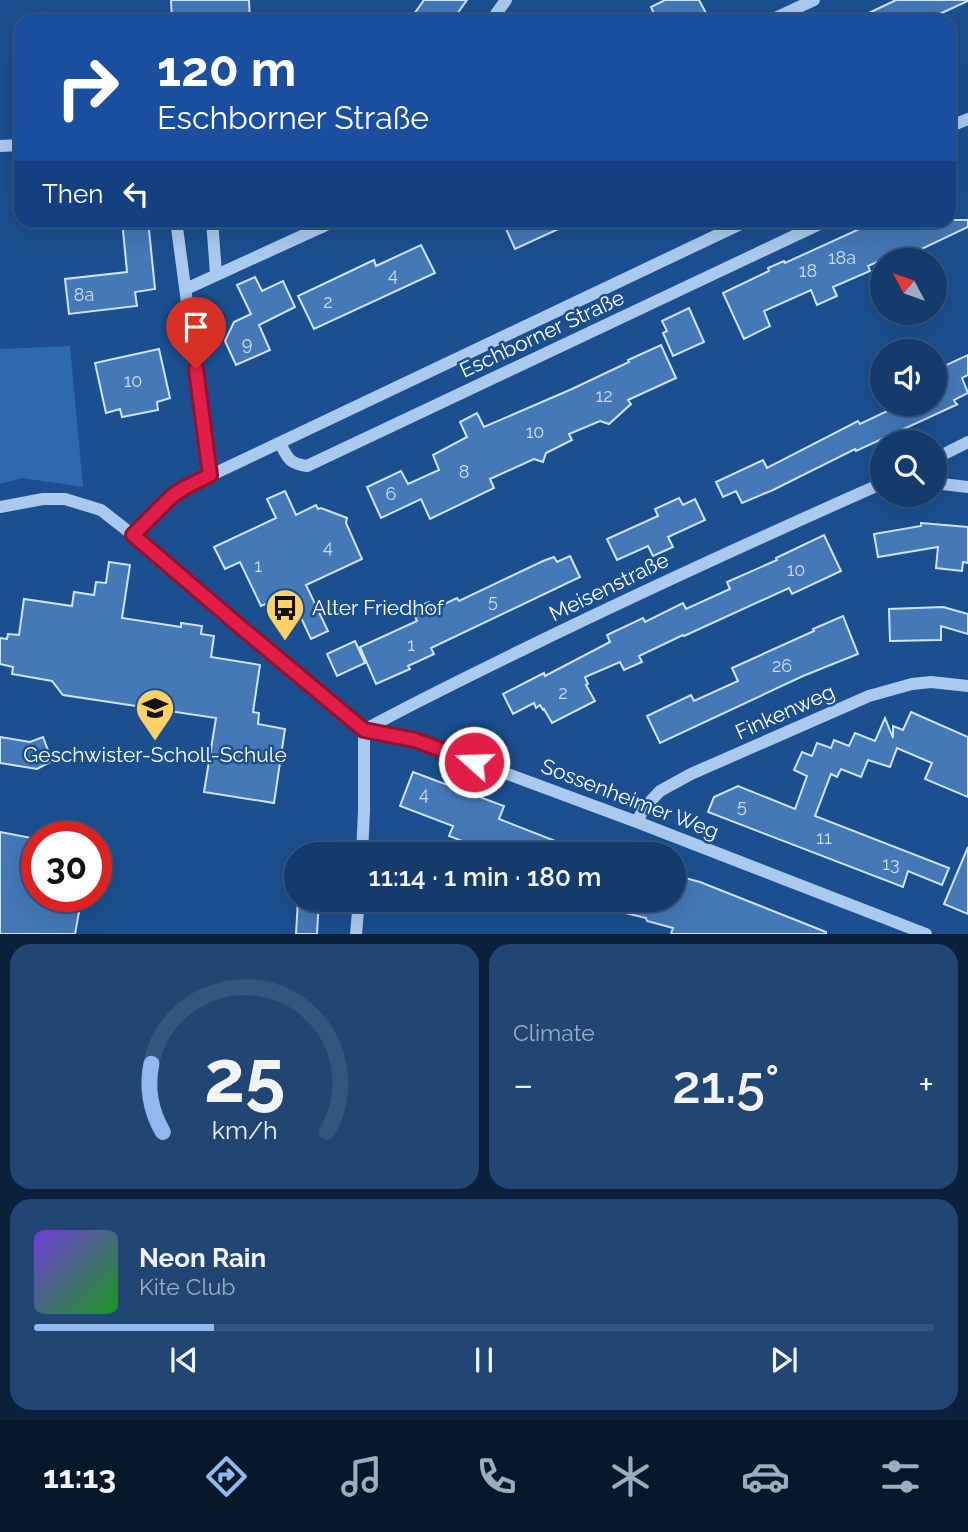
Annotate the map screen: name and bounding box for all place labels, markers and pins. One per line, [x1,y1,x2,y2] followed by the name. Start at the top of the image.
[166,297,226,369] pin
[264,587,306,642] bus stop icon: Alter Friedhof
[312,595,445,620] place label: Alter Friedhof
[134,687,176,742] school or university icon: Geschwister-Scholl-Schule
[23,742,287,767] place label: Geschwister-Scholl-Schule

